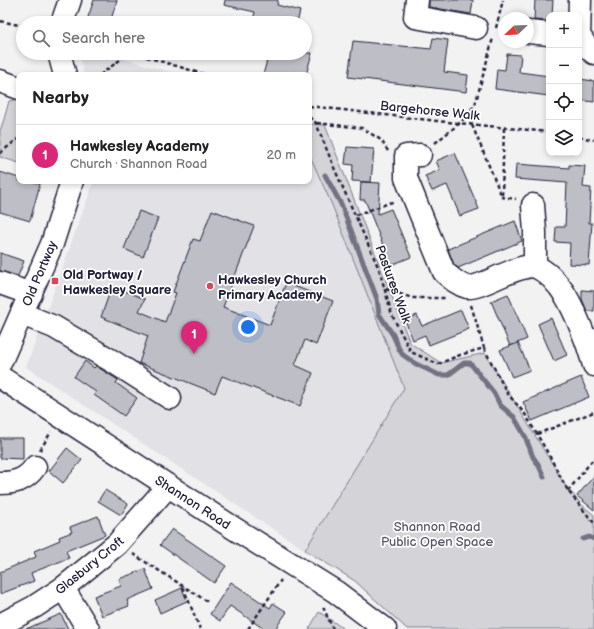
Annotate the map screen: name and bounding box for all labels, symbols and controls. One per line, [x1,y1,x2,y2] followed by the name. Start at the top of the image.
[498,12,534,48] north arrow
[546,12,582,156] map controls
[546,12,582,48] button: +
[16,16,312,60] search box
[30,27,52,49] icon: search
[62,29,145,48] text: Search here
[546,48,582,84] button: −
[546,84,582,120] button: locate
[32,88,89,108] text: Nearby
[379,98,481,124] street label: Bargehorse Walk
[546,120,582,156] button: layers
[70,137,209,156] text: Hawkesley Academy
[42,147,48,163] text: 1
[266,147,296,163] text: 20 m
[70,156,207,172] text: Church · Shannon Road
[19,238,61,308] street label: Old Portway
[372,243,415,326] street label: Pastures Walk
[63,267,172,298] place label: Old Portway / Hawkesley Square
[218,272,327,303] place label: Hawkesley Church Primary Academy
[50,276,60,286] marker: Old Portway / Hawkesley Square
[205,281,215,291] marker: Hawkesley Church Primary Academy
[238,317,258,337] your location
[181,321,207,354] pin: 1
[152,473,233,533] street label: Shannon Road
[381,519,493,550] park label: Shannon Road Public Open Space
[52,533,127,598] street label: Glasbury Croft

